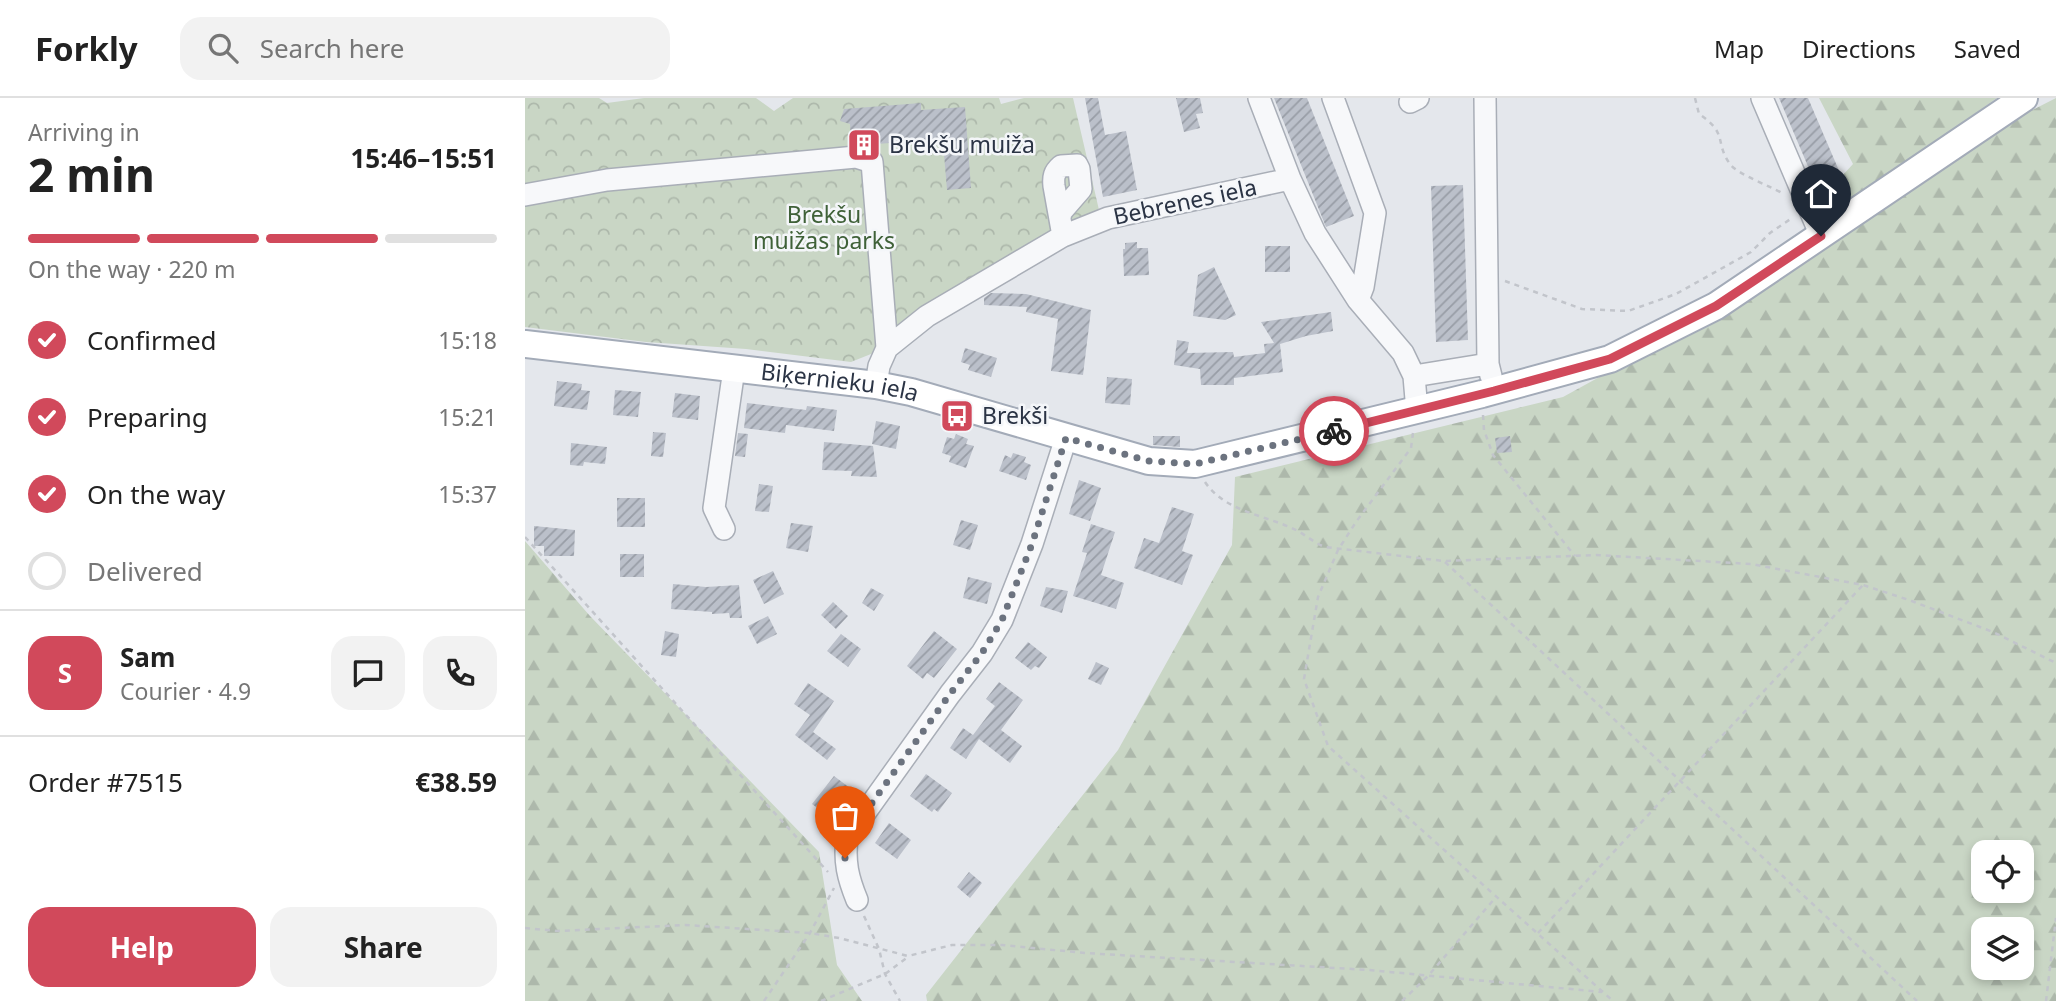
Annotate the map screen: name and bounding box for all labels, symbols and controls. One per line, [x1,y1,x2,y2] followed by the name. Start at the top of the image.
[180,17,670,80] search box
[35,26,138,71] text: Forkly
[204,29,242,67] icon: search
[260,30,404,66] text: Search here
[1714,32,1764,65] text: Map
[1802,32,1916,65] text: Directions
[1954,32,2021,65] text: Saved
[28,116,140,148] text: Arriving in
[845,126,883,164] building icon: Brekšu muiža
[889,128,1035,160] place label: Brekšu muiža
[350,140,497,176] text: 15:46–15:51
[28,143,155,205] text: 2 min
[1791,164,1851,236] pin
[1110,170,1260,232] street label: Bebrenes iela
[1802,175,1840,213] icon: home
[753,198,895,256] park label: Brekšu muižas parks
[28,253,235,285] text: On the way · 220 m
[28,321,66,359] icon: check
[87,322,217,358] text: Confirmed
[438,324,497,356] text: 15:18
[759,355,923,408] street label: Biķernieku iela
[1299,396,1369,466] courier
[938,397,976,435] bus stop icon: Brekši
[28,398,66,436] icon: check
[87,399,208,435] text: Preparing
[982,399,1048,431] place label: Brekši
[438,401,497,433] text: 15:21
[1315,412,1353,450] icon: bike
[28,475,66,513] icon: check
[87,476,225,512] text: On the way
[438,478,497,510] text: 15:37
[87,553,203,589] text: Delivered
[331,636,405,710] button: chat
[423,636,497,710] button: phone
[120,639,175,675] text: Sam
[58,655,72,691] text: S
[120,675,251,707] text: Courier · 4.9
[28,764,183,800] text: Order #7515
[415,764,497,800] text: €38.59
[815,786,875,858] pin
[826,797,864,835] icon: bag
[1971,840,2034,980] map controls
[1971,840,2034,903] button: locate
[28,907,256,987] button: Help
[270,907,497,987] button: Share
[1971,917,2034,980] button: layers

